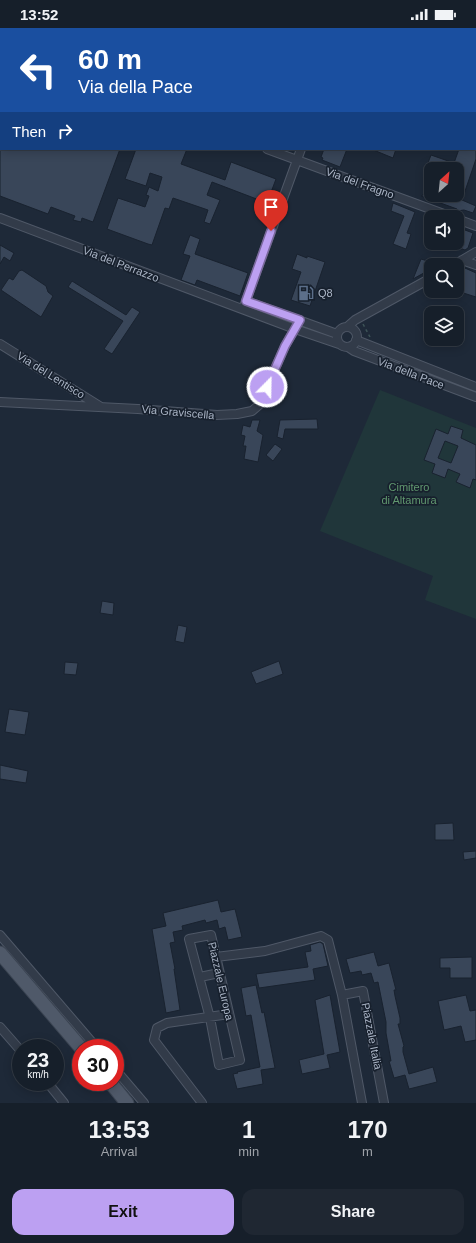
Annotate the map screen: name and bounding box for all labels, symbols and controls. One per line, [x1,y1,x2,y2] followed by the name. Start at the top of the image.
[20,6,58,23] text: 13:52
[12,44,64,96] icon: left
[78,44,142,75] text: 60 m
[78,77,193,97] text: Via della Pace
[54,120,76,142] icon: right
[12,123,46,140] text: Then
[424,162,464,202] north arrow
[424,162,464,346] map controls
[324,165,396,201] street label: Via del Fragno
[254,190,288,231] pin
[260,196,282,218] icon: arrive
[424,210,464,250] button: sound
[81,244,161,284] street label: Via del Perrazzo
[424,258,464,298] button: search
[297,284,315,302] fuel station icon: Q8
[318,287,333,299] place label: Q8
[424,306,464,346] button: layers
[15,349,87,401] street label: Via del Lentisco
[376,355,446,391] street label: Via della Pace
[246,366,288,408] position arrow
[141,403,216,421] street label: Via Graviscella
[381,481,437,506] park label: Cimitero di Altamura
[206,941,236,1022] street label: Piazzale Europa
[360,1002,385,1071] street label: Piazzale Italia
[72,1039,124,1091] speed limit sign: 30
[27,1049,49,1071] text: 23
[27,1069,49,1080] text: km/h
[88,1116,150,1143] text: 13:53
[242,1116,255,1143] text: 1
[348,1116,388,1143] text: 170
[101,1144,138,1159] text: Arrival
[238,1144,259,1159] text: min
[362,1144,373,1159] text: m
[12,1189,234,1235] button: Exit
[242,1189,464,1235] button: Share

